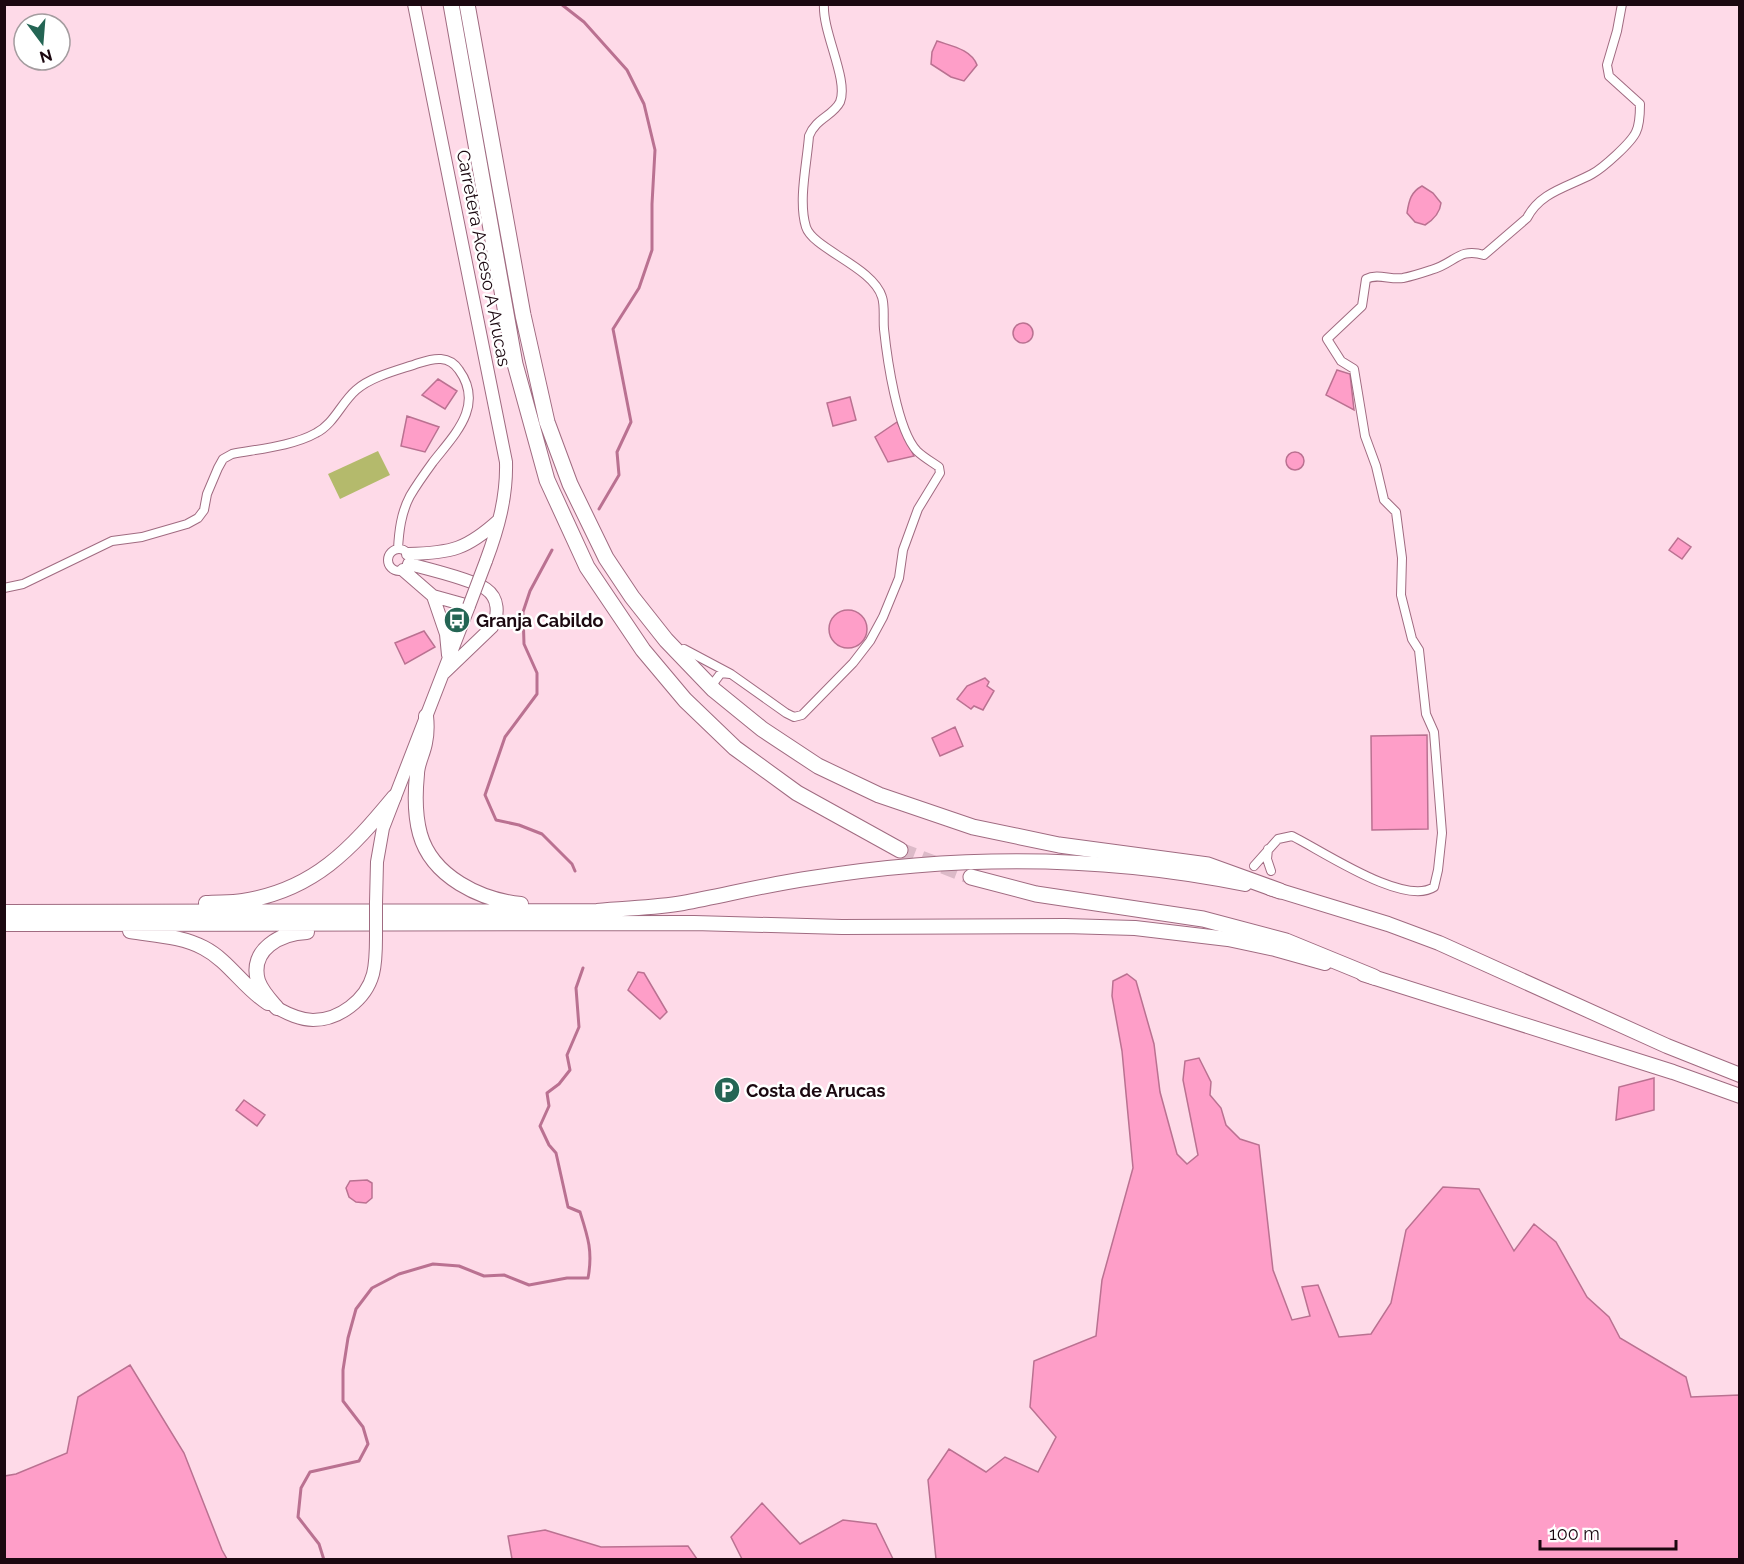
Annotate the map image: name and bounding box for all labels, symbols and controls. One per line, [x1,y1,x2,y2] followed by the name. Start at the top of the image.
[12,12,72,72] north arrow
[38,45,54,67] text: N
[453,148,515,368] street label: Carretera Acceso A Arucas
[442,605,472,635] bus stop icon: Granja Cabildo
[476,610,604,631] place label: Granja Cabildo
[712,1075,742,1105] parking icon: Costa de Arucas
[746,1080,885,1101] place label: Costa de Arucas
[1540,1513,1676,1551] scale bar
[1549,1523,1600,1544] text: 100 m

